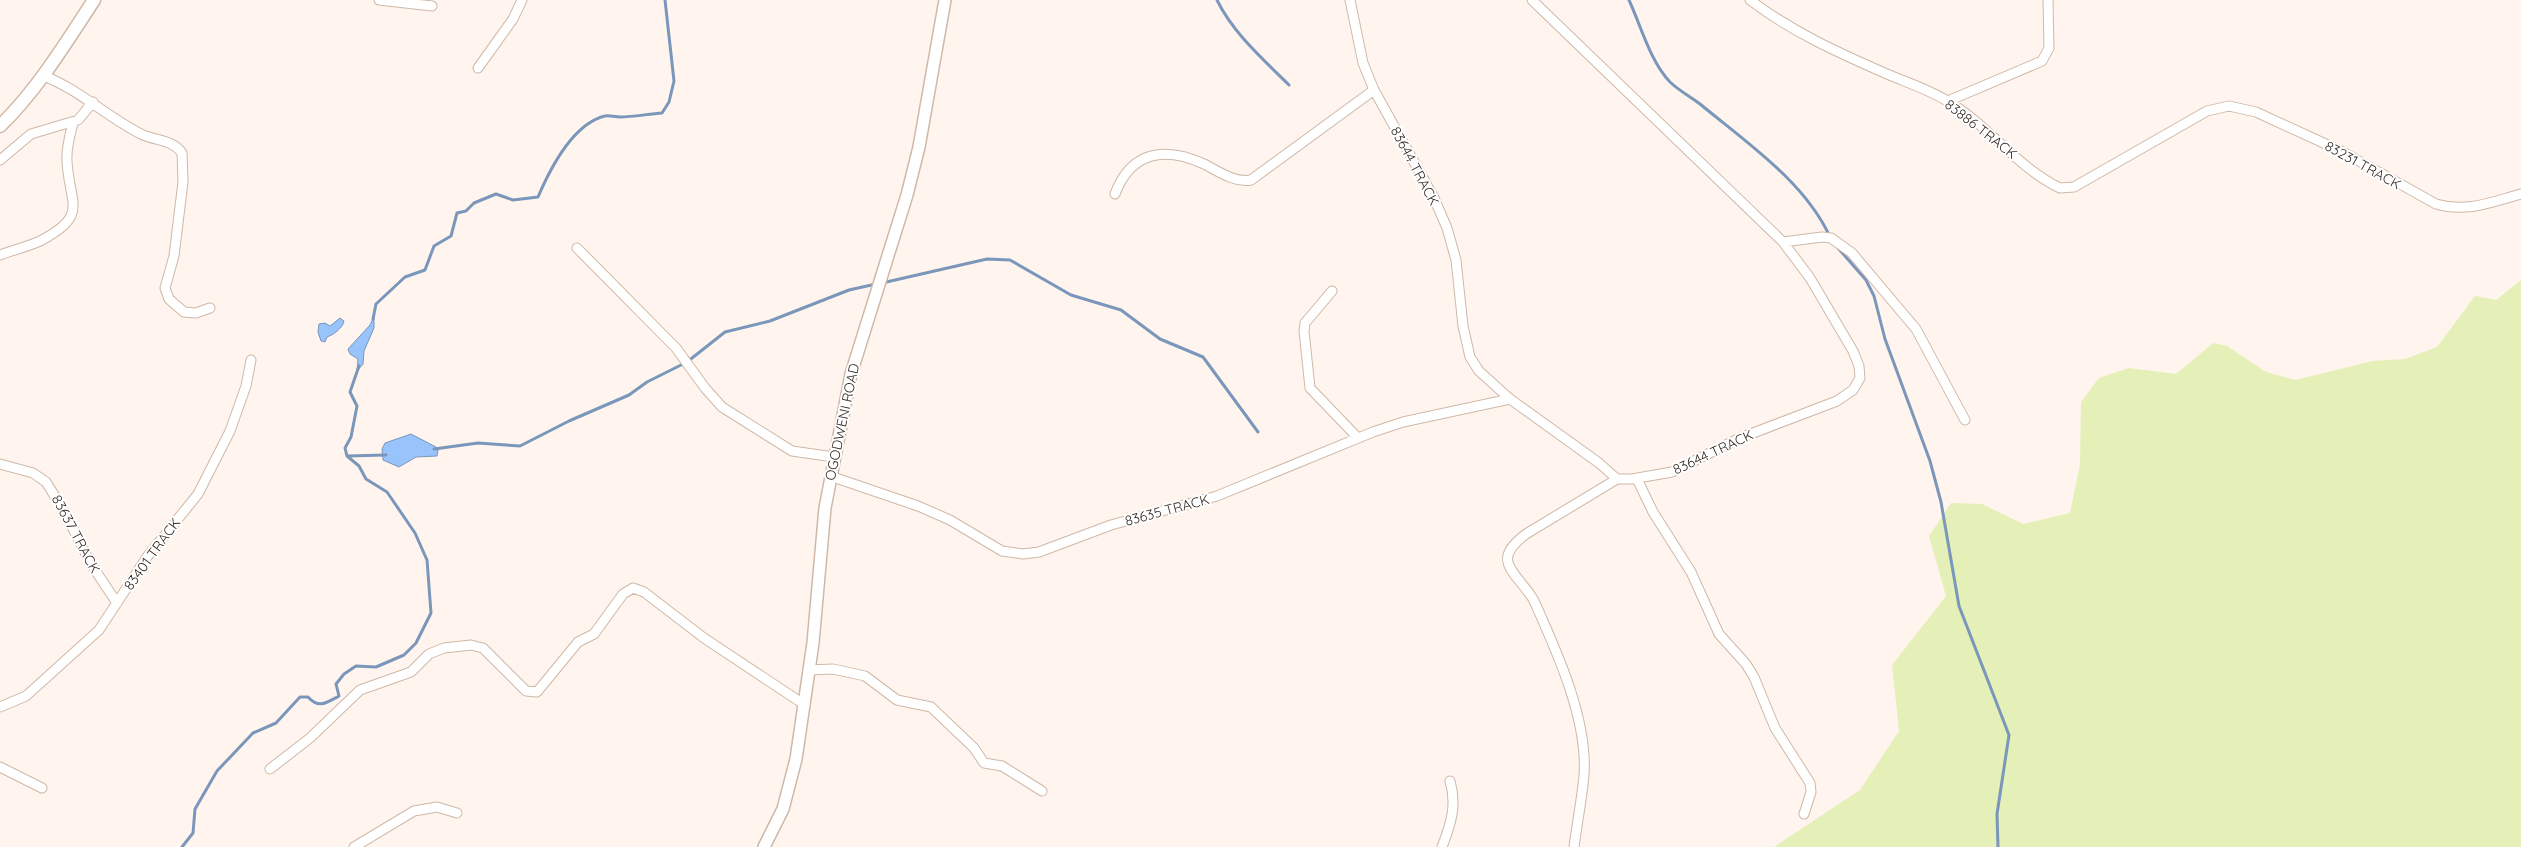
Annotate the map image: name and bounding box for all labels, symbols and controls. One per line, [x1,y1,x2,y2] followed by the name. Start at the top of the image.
[1941,95,2021,163] street label: 83886 TRACK
[1387,124,1443,208] street label: 83644 TRACK
[2322,137,2404,193] street label: 83231 TRACK
[821,362,863,482] street label: OGODWENI ROAD
[1670,426,1756,478] street label: 83644 TRACK
[1123,490,1211,530] street label: 83635 TRACK
[48,492,104,576] street label: 83637 TRACK
[120,514,184,594] street label: 83401 TRACK

